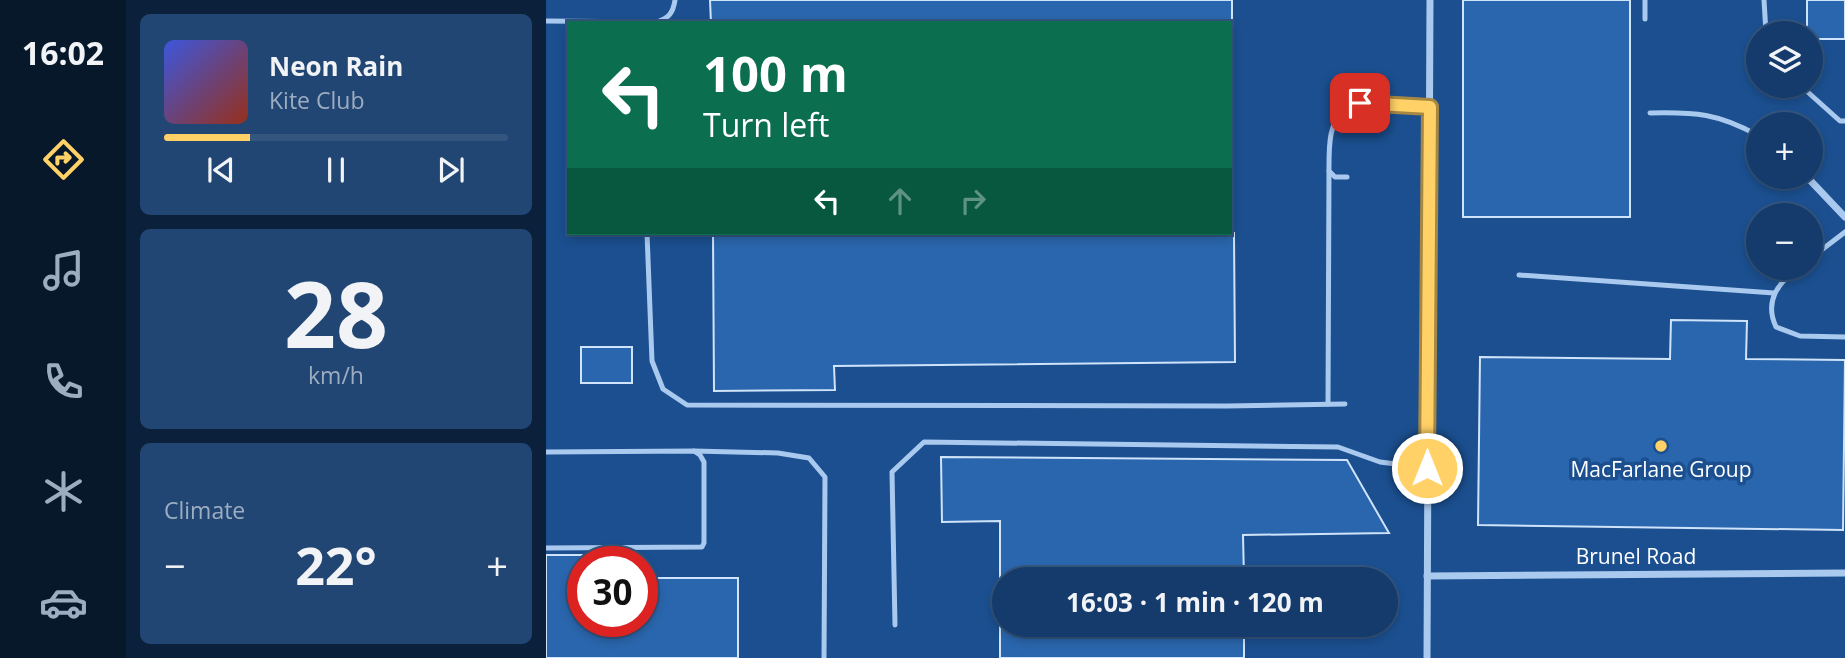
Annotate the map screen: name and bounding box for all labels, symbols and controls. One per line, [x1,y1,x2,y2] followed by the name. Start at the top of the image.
[1746,21,1823,280] map controls
[1746,21,1823,98] button: layers
[22,31,104,74] text: 16:02
[703,40,848,106] text: 100 m
[269,48,403,84] text: Neon Rain
[588,49,679,140] icon: left
[1330,73,1390,133] pin
[269,84,364,116] text: Kite Club
[1341,84,1379,122] icon: arrive
[703,103,829,146] text: Turn left
[1746,112,1823,189] button: +
[39,135,88,184] icon: directions
[202,151,240,189] icon: previous
[317,151,355,189] icon: pause
[432,151,470,189] icon: next
[808,182,846,220] icon: left
[881,182,919,220] icon: ahead
[954,182,992,220] icon: right
[1746,203,1823,280] button: −
[39,246,88,295] icon: music
[284,251,388,375] text: 28
[39,357,88,406] icon: phone
[308,359,364,391] text: km/h
[1390,431,1464,505] position arrow
[1653,438,1669,454] marker: MacFarlane Group
[1570,455,1752,483] place label: MacFarlane Group
[39,467,88,516] icon: climate
[164,494,245,526] text: Climate
[295,529,377,600] text: 22°
[164,539,186,591] text: −
[486,539,508,591] text: +
[1576,542,1696,570] street label: Brunel Road
[567,546,658,637] speed limit sign: 30
[39,578,88,627] icon: car
[1066,584,1324,620] text: 16:03 · 1 min · 120 m

